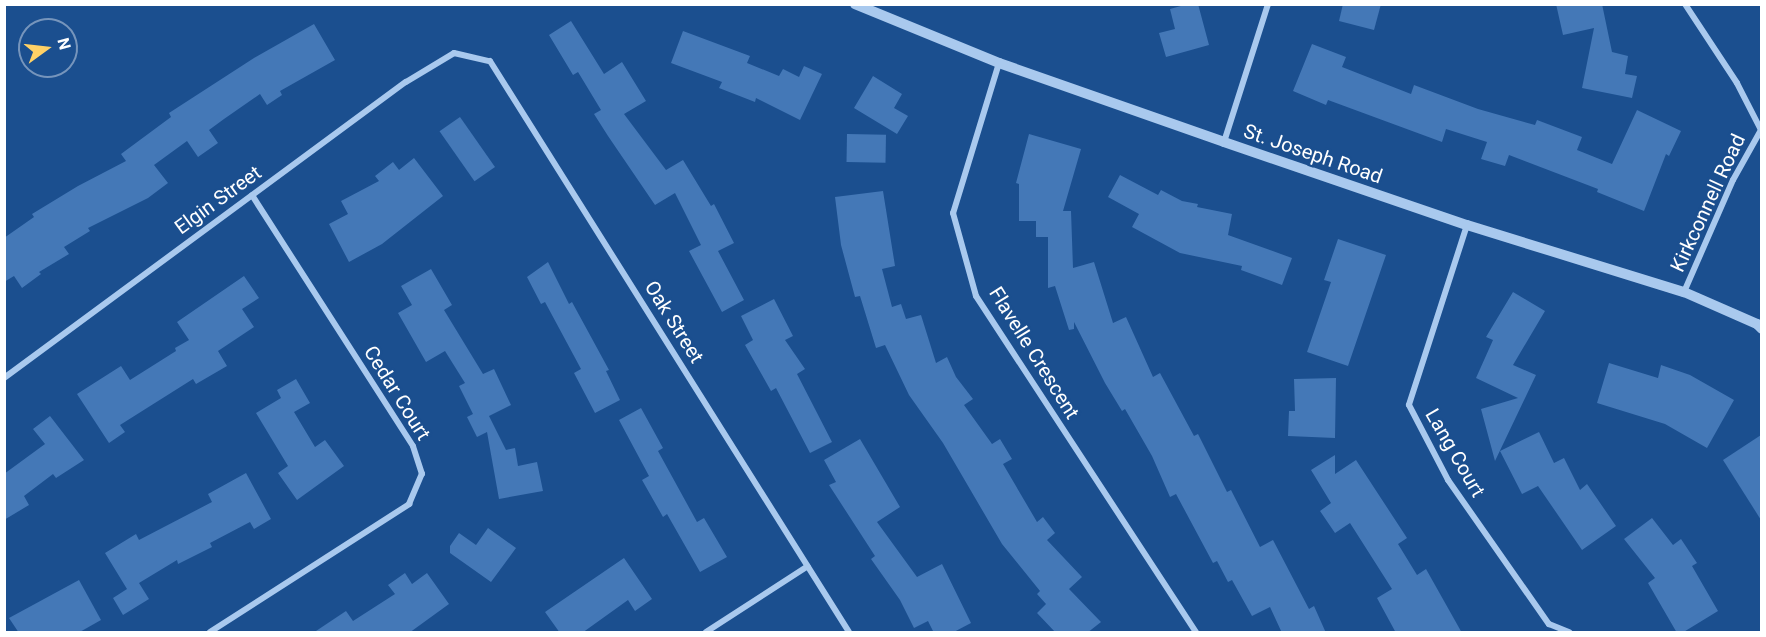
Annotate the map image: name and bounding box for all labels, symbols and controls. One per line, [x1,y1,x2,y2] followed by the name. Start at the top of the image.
[18,18,78,78] north arrow
[53,36,75,52] text: N
[1240,119,1386,189] street label: St. Joseph Road
[1666,130,1750,276] street label: Kirkconnell Road
[170,161,266,239] street label: Elgin Street
[639,276,709,368] street label: Oak Street
[984,282,1084,424] street label: Flavelle Crescent
[359,341,435,445] street label: Cedar Court
[1420,405,1490,501] street label: Lang Court

